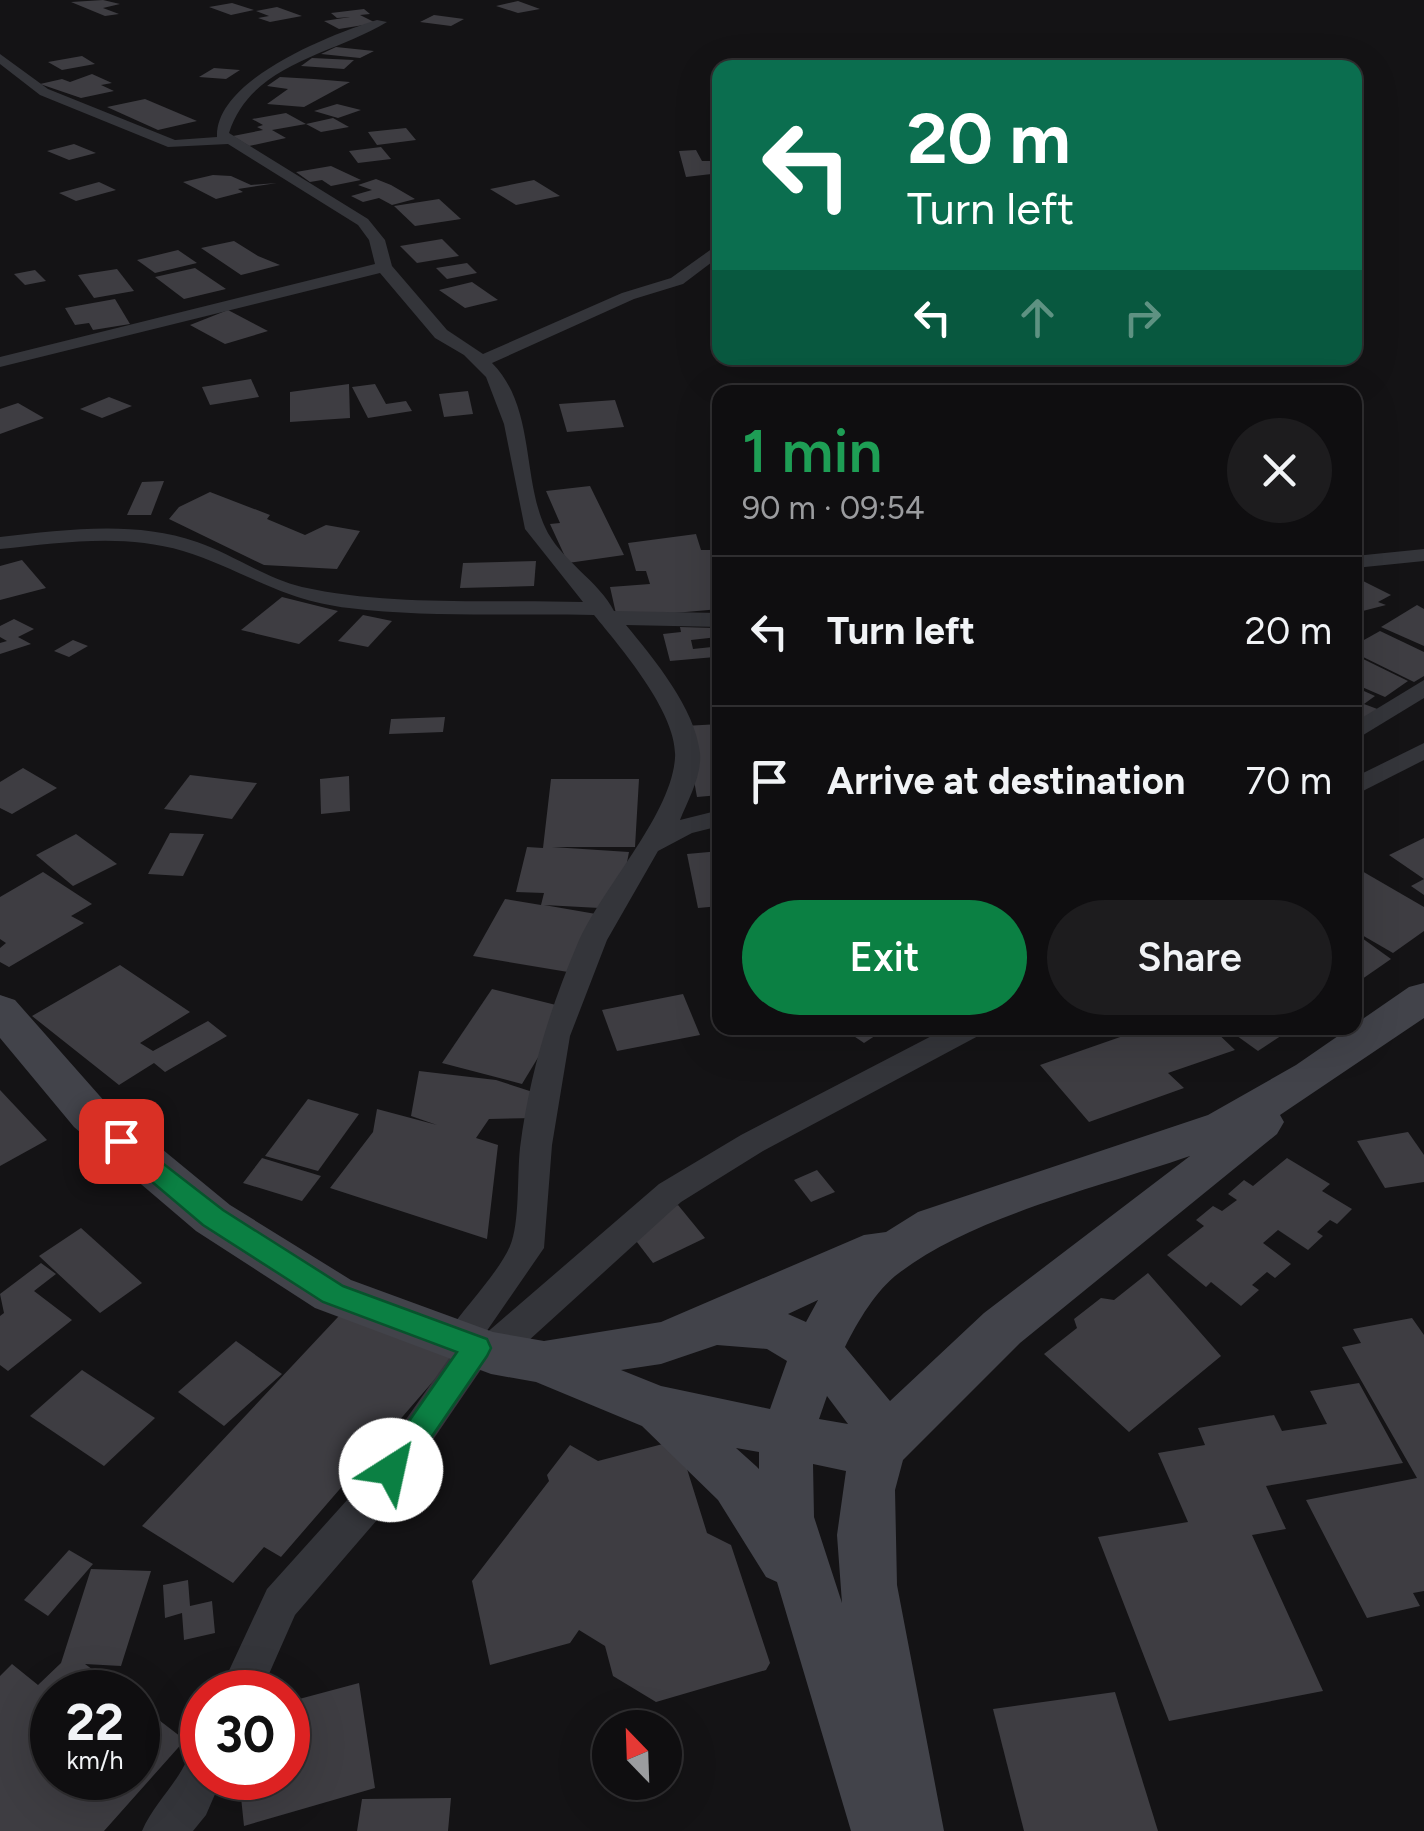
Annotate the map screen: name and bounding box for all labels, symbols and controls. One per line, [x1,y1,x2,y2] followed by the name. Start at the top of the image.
[907,96,1071,181] text: 20 m
[742,100,872,230] icon: left
[907,181,1074,235] text: Turn left
[905,290,960,345] icon: left
[1010,290,1065,345] icon: ahead
[1115,290,1170,345] icon: right
[742,415,882,487] text: 1 min
[1227,418,1332,523] button: close
[742,489,925,527] text: 90 m · 09:54
[742,604,797,659] icon: left
[827,608,975,654] text: Turn left
[1245,608,1332,654] text: 20 m
[742,754,797,809] icon: arrive
[827,758,1185,804] text: Arrive at destination
[1246,758,1332,804] text: 70 m
[742,900,1027,1015] button: Exit
[1047,900,1332,1015] button: Share
[79,1099,164,1184] pin
[94,1114,149,1169] icon: arrive
[339,1418,443,1522] position arrow
[180,1670,310,1800] speed limit sign: 30
[66,1692,124,1753] text: 22
[592,1710,682,1800] north arrow
[592,1710,682,1800] map controls
[66,1745,124,1775] text: km/h

